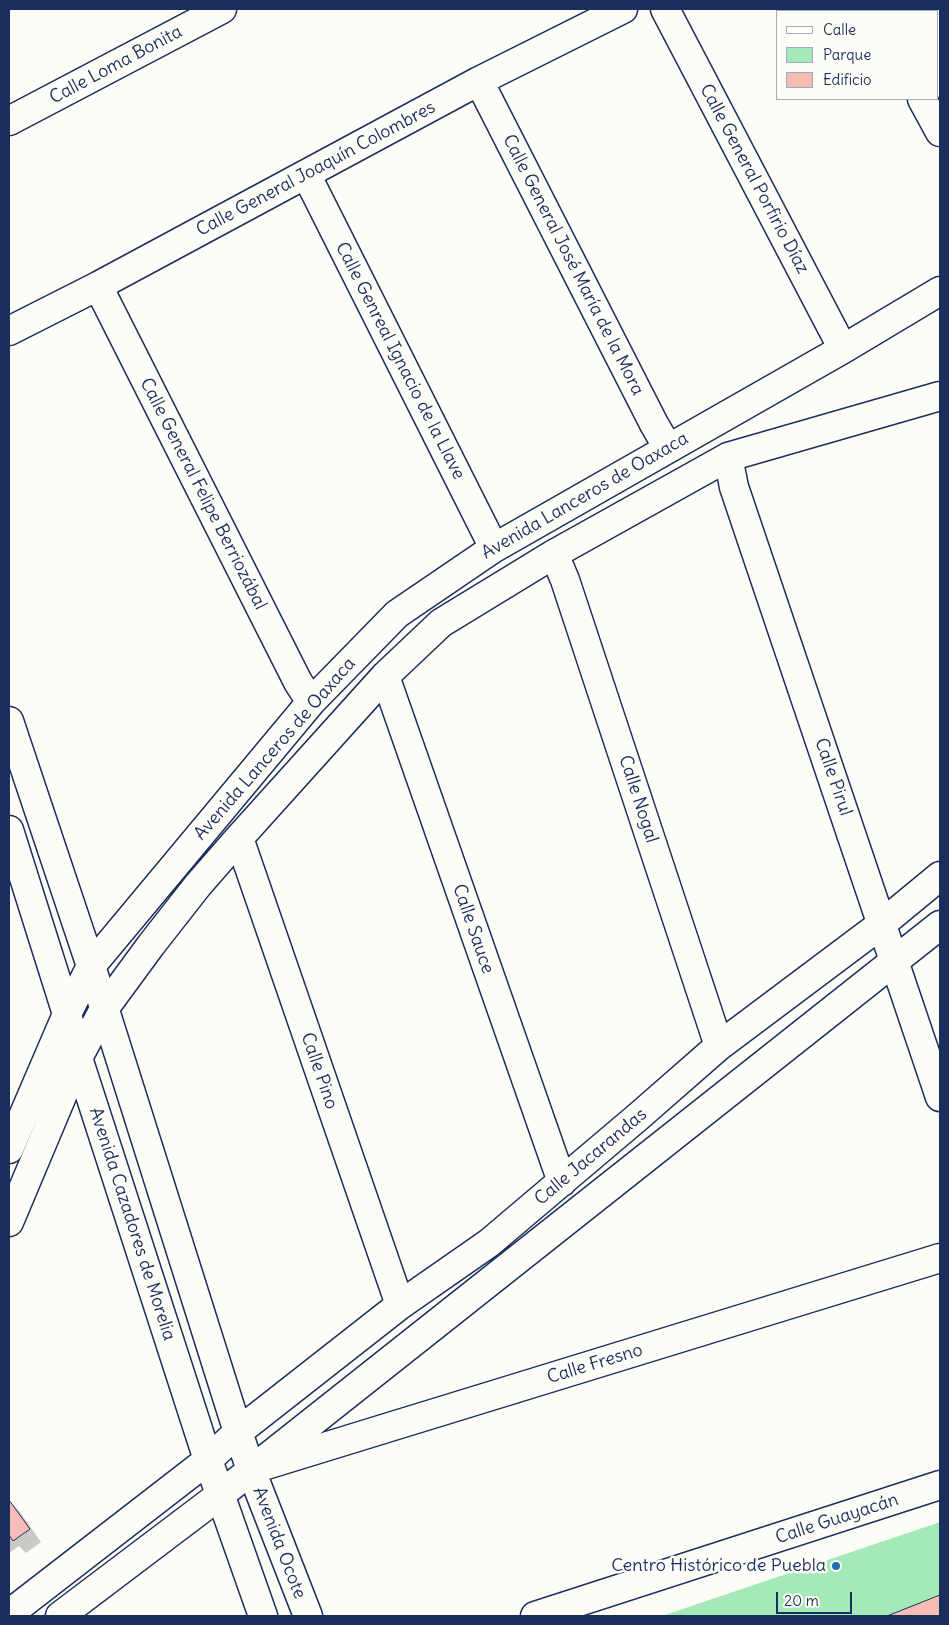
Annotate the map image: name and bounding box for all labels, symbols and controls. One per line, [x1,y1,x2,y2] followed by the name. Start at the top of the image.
[776,10,939,100] legend
[823,20,856,39] text: Calle
[46,21,186,109] street label: Calle Loma Bonita
[823,45,871,64] text: Parque
[823,70,871,89] text: Edificio
[695,80,813,278] street label: Calle General Porfirio Díaz
[193,97,439,241] street label: Calle General Joaquín Colombres
[498,131,648,399] street label: Calle General José María de la Mora
[331,239,469,483] street label: Calle Genreal Ignacio de la Llave
[135,375,271,613] street label: Calle General Felipe Berriozábal
[478,428,692,564] street label: Avenida Lanceros de Oaxaca
[190,653,360,845] street label: Avenida Lanceros de Oaxaca
[810,735,856,819] street label: Calle Pirul
[614,752,662,846] street label: Calle Nogal
[448,881,498,977] street label: Calle Sauce
[296,1030,342,1112] street label: Calle Pino
[531,1104,651,1210] street label: Calle Jacarandas
[84,1105,180,1343] street label: Avenida Cazadores de Morelia
[545,1339,645,1389] street label: Calle Fresno
[248,1484,310,1602] street label: Avenida Ocote
[773,1489,901,1549] street label: Calle Guayacán
[611,1555,826,1577] place label: Centro Histórico de Puebla
[830,1560,842,1572] marker: Centro Histórico de Puebla
[779,1582,855,1614] scale bar
[784,1591,819,1610] text: 20 m

